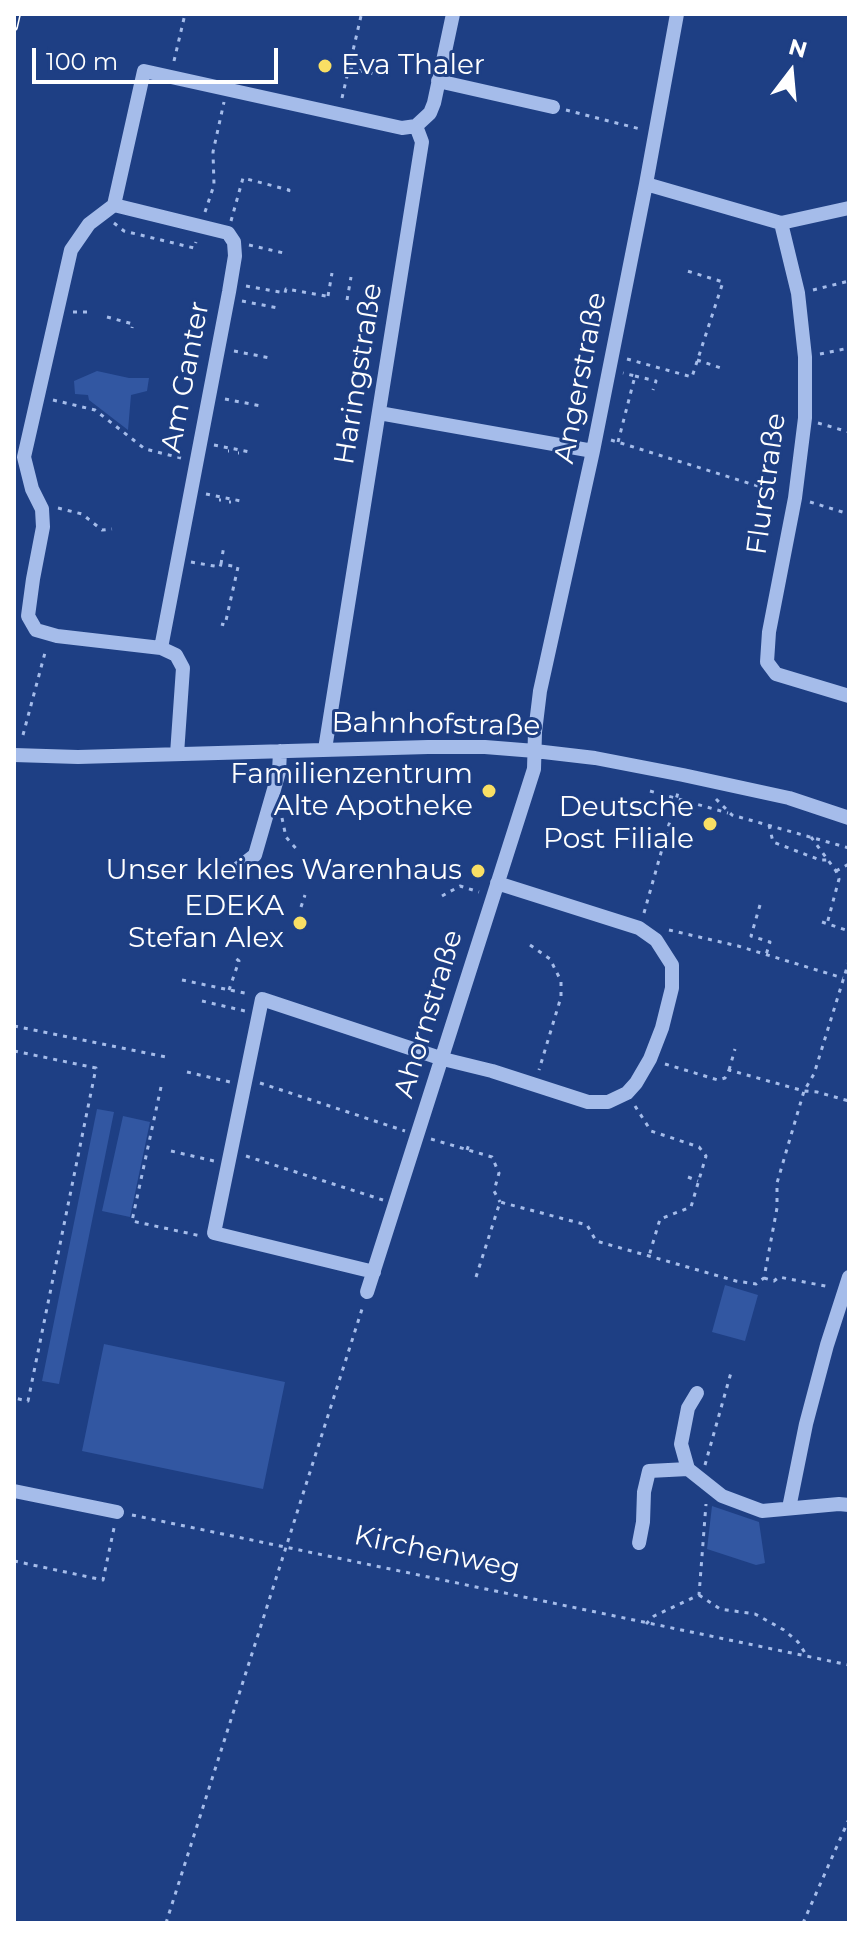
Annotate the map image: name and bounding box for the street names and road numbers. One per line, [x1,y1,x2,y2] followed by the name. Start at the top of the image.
[328,281,390,467] street label: Haringstraße
[548,290,614,466] street label: Angerstraße
[155,299,217,455] street label: Am Ganter
[740,411,794,557] street label: Flurstraße
[331,706,541,744] street label: Bahnhofstraße
[388,926,470,1102] street label: Ahornstraße
[351,1519,523,1587] street label: Kirchenweg

